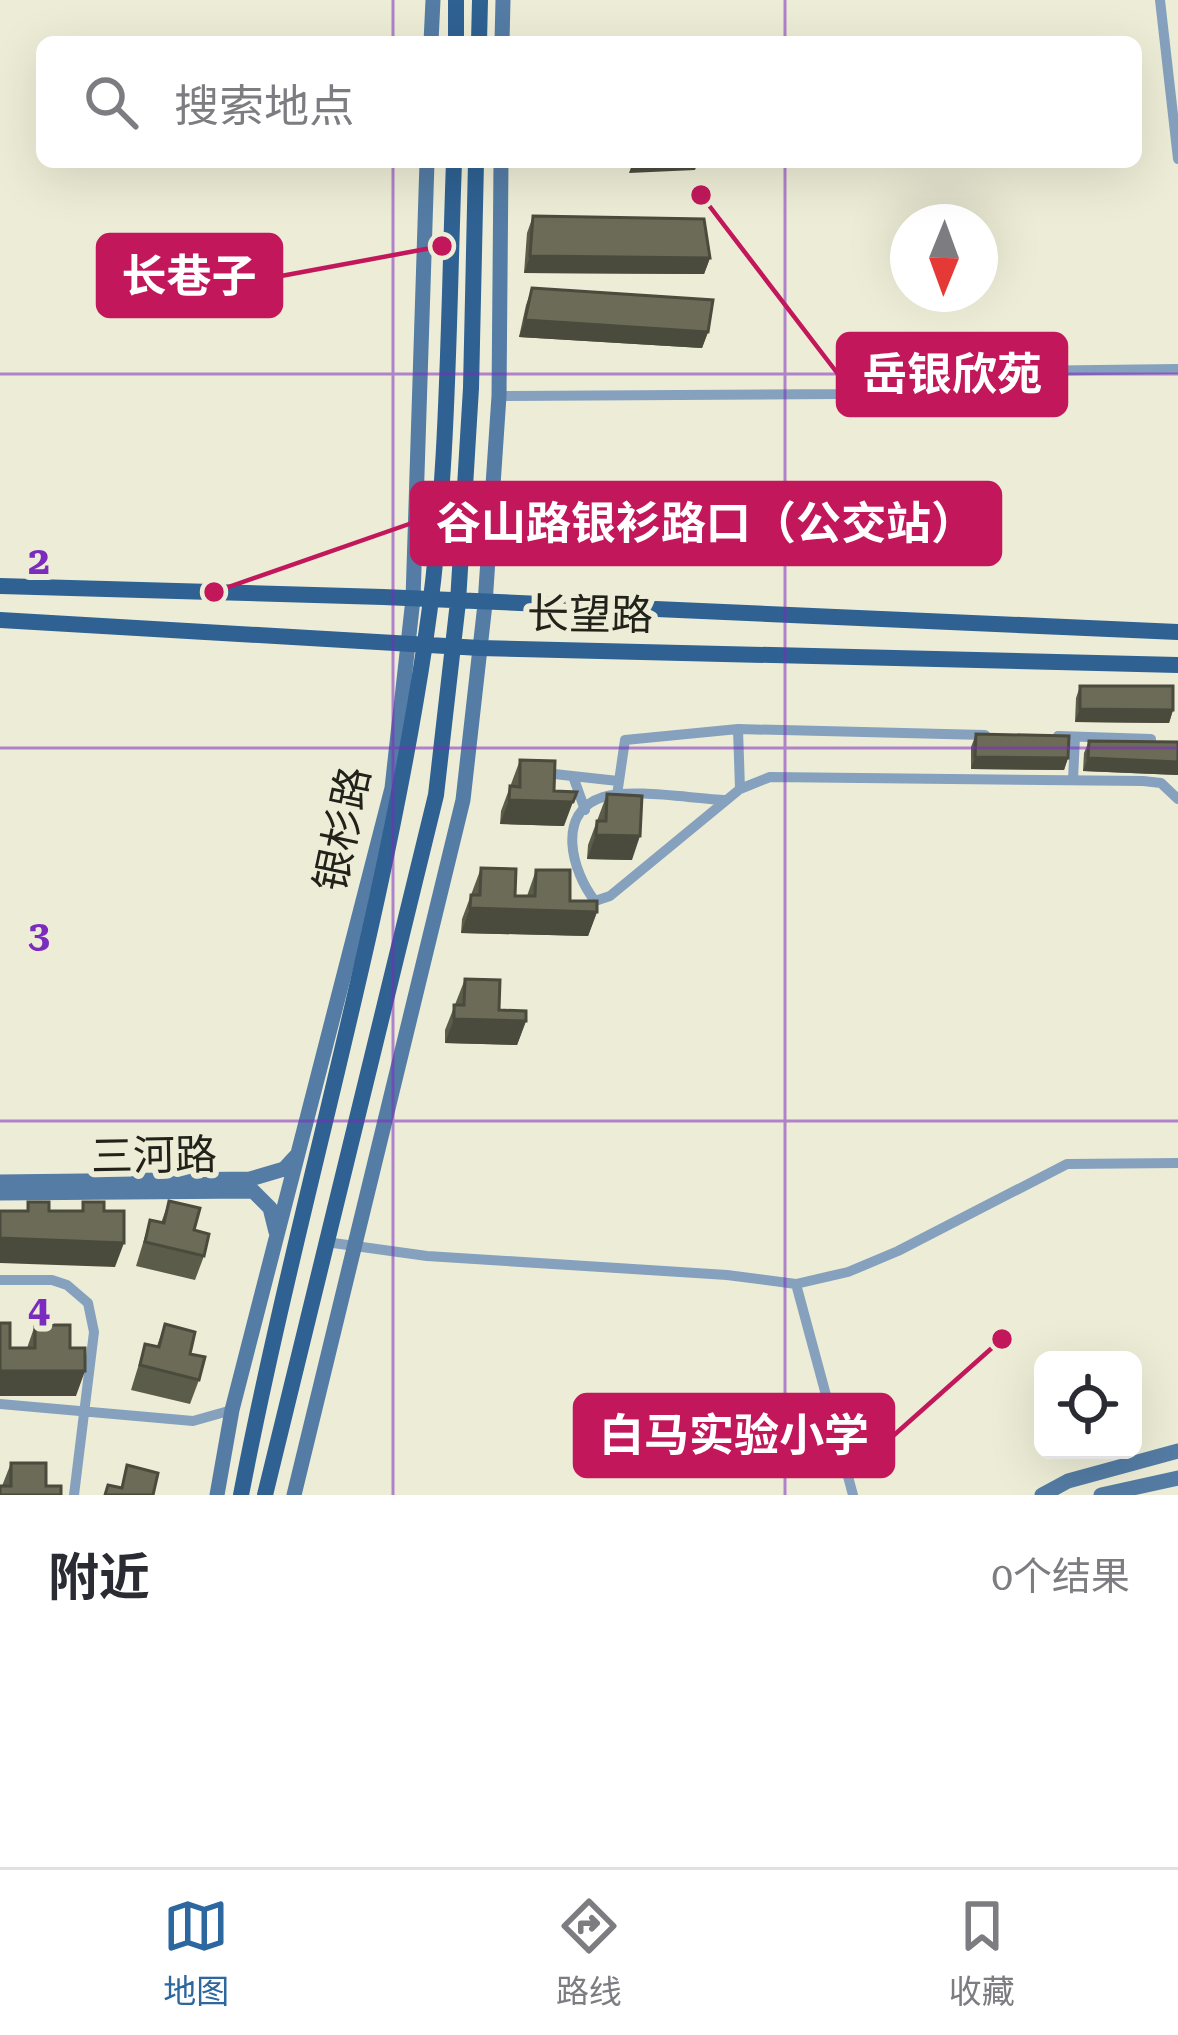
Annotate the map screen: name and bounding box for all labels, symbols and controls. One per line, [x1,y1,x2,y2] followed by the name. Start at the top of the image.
[36,36,1142,168] search box
[78,69,144,135] icon: search
[174,80,354,133] text: 搜索地点
[890,204,998,312] north arrow
[98,235,281,316] callout: 长巷子
[121,250,257,303] text: 长巷子
[838,334,1066,415] callout: 岳银欣苑
[862,348,1042,401] text: 岳银欣苑
[412,483,1000,564] callout: 谷山路银衫路口（公交站）
[436,497,976,550] text: 谷山路银衫路口（公交站）
[28,538,50,584] text: 2
[527,589,653,640] street label: 长望路
[305,762,380,896] street label: 银杉路
[28,912,50,958] text: 3
[91,1130,217,1181] street label: 三河路
[28,1286,50,1332] text: 4
[1034,1351,1142,1459] map controls
[1034,1351,1142,1459] button: locate
[575,1395,893,1476] callout: 白马实验小学
[599,1409,869,1462] text: 白马实验小学
[48,1548,150,1607] text: 附近
[991,1554,1130,1600] text: 0个结果
[163,1893,229,2013] tab: 地图
[556,1893,622,2013] tab: 路线
[949,1893,1015,2013] tab: 收藏

